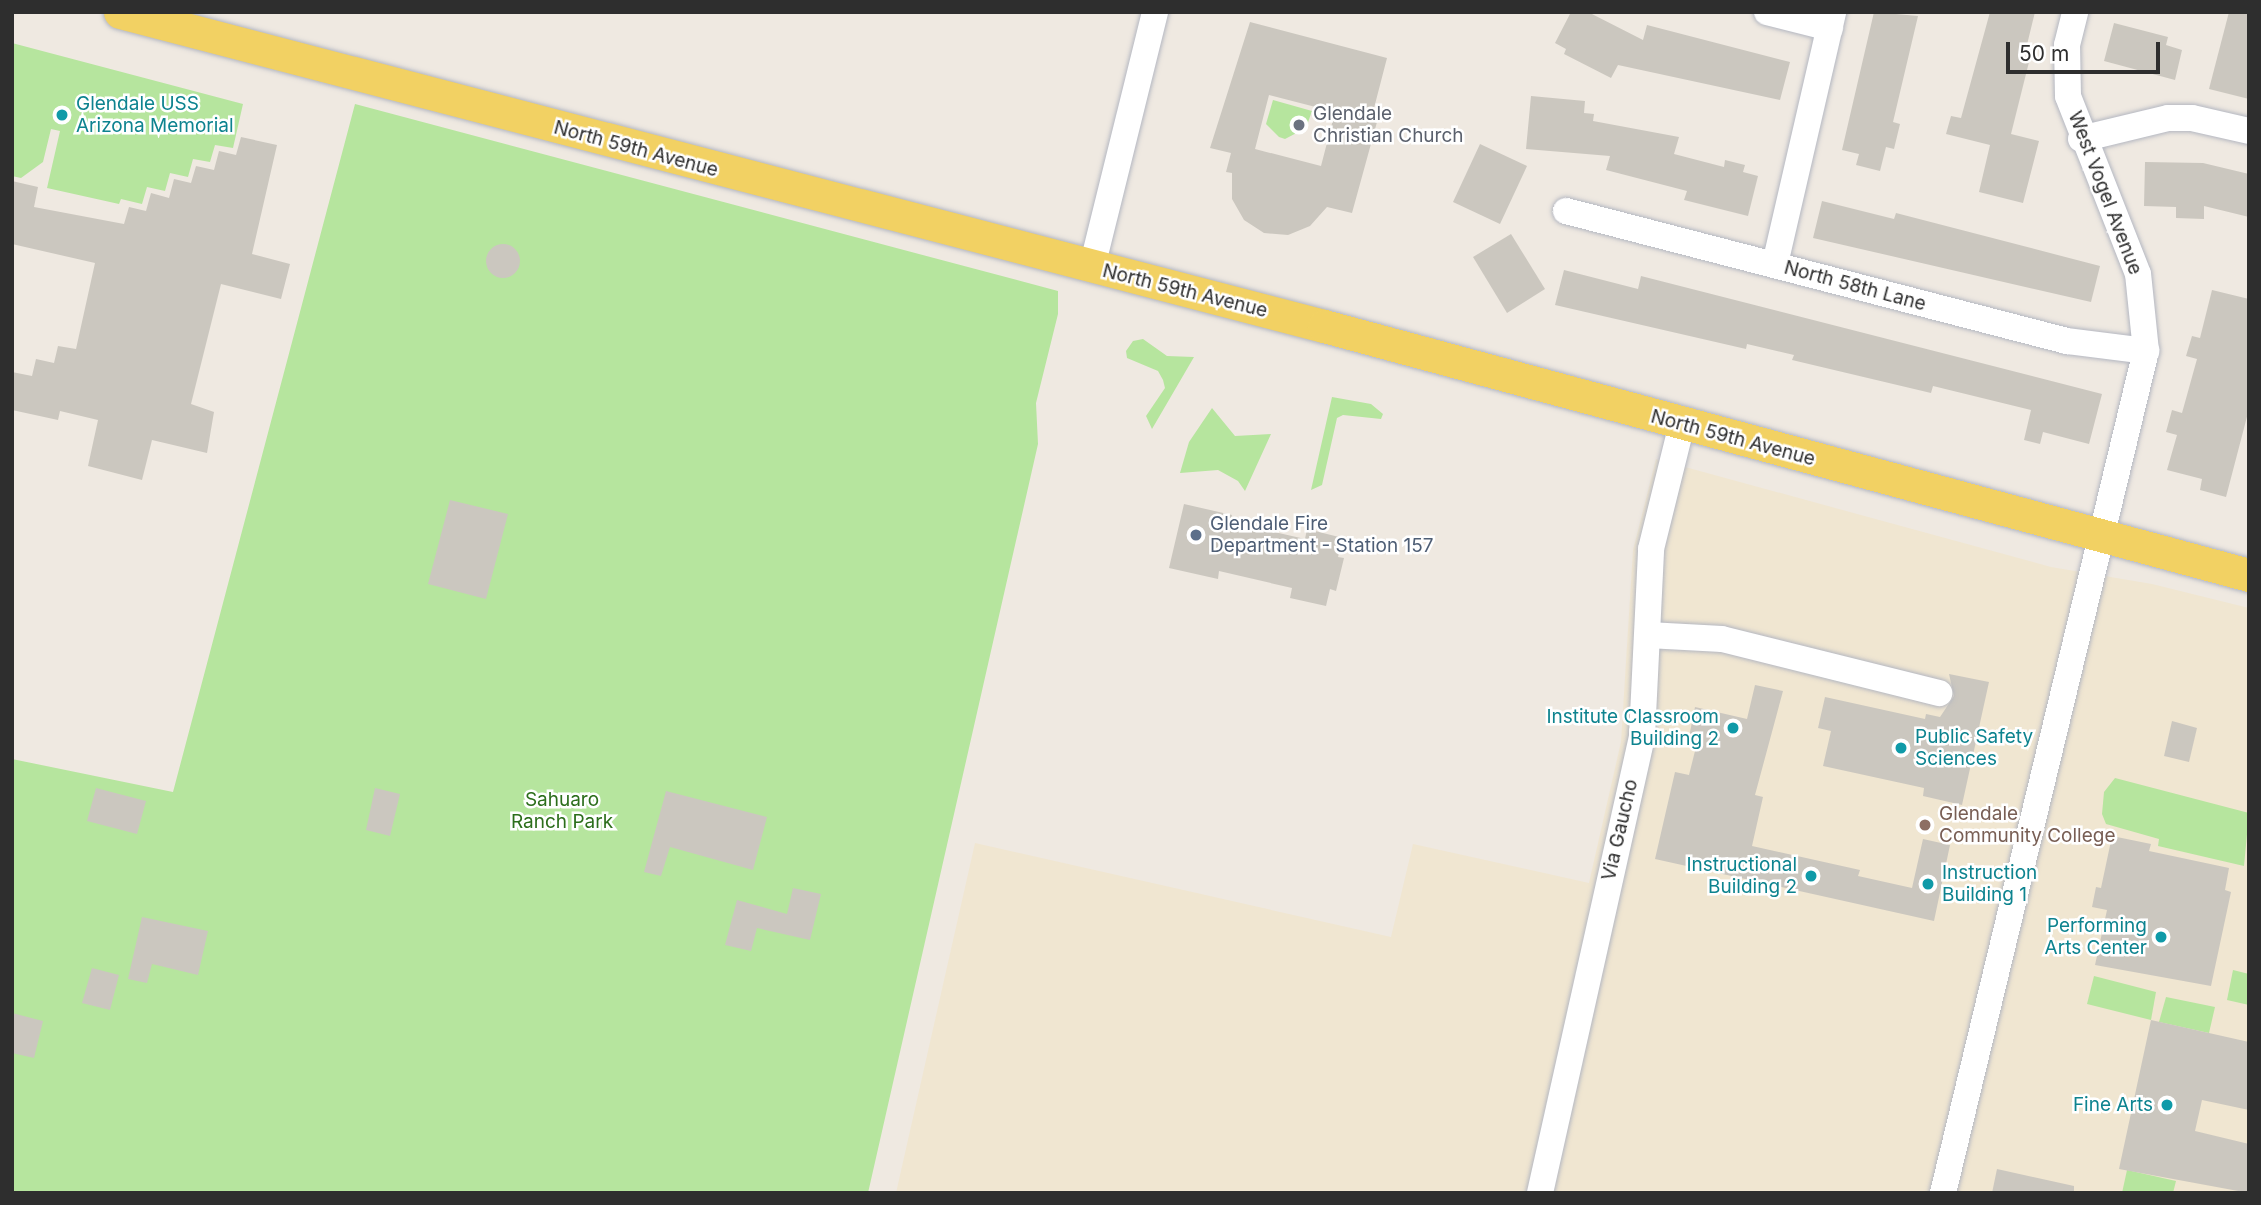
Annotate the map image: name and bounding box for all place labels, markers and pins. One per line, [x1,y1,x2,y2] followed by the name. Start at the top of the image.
[76,93,234,137] place label: Glendale USS Arizona Memorial
[1313,103,1464,147] place label: Glendale Christian Church
[54,107,70,123] marker: Glendale USS Arizona Memorial
[1291,117,1307,133] marker: Glendale Christian Church
[1210,513,1434,557] place label: Glendale Fire Department - Station 157
[1188,527,1204,543] marker: Glendale Fire Department - Station 157
[1546,706,1719,750] place label: Institute Classroom Building 2
[1725,720,1741,736] marker: Institute Classroom Building 2
[1915,726,2033,770] place label: Public Safety Sciences
[1893,740,1909,756] marker: Public Safety Sciences
[1939,803,2116,847] place label: Glendale Community College
[1917,817,1933,833] marker: Glendale Community College
[1686,854,1797,898] place label: Instructional Building 2
[1942,862,2037,906] place label: Instruction Building 1
[1803,868,1819,884] marker: Instructional Building 2
[1920,876,1936,892] marker: Instruction Building 1
[2045,915,2147,959] place label: Performing Arts Center
[2153,929,2169,945] marker: Performing Arts Center
[2073,1094,2153,1116] place label: Fine Arts
[2159,1097,2175,1113] marker: Fine Arts

